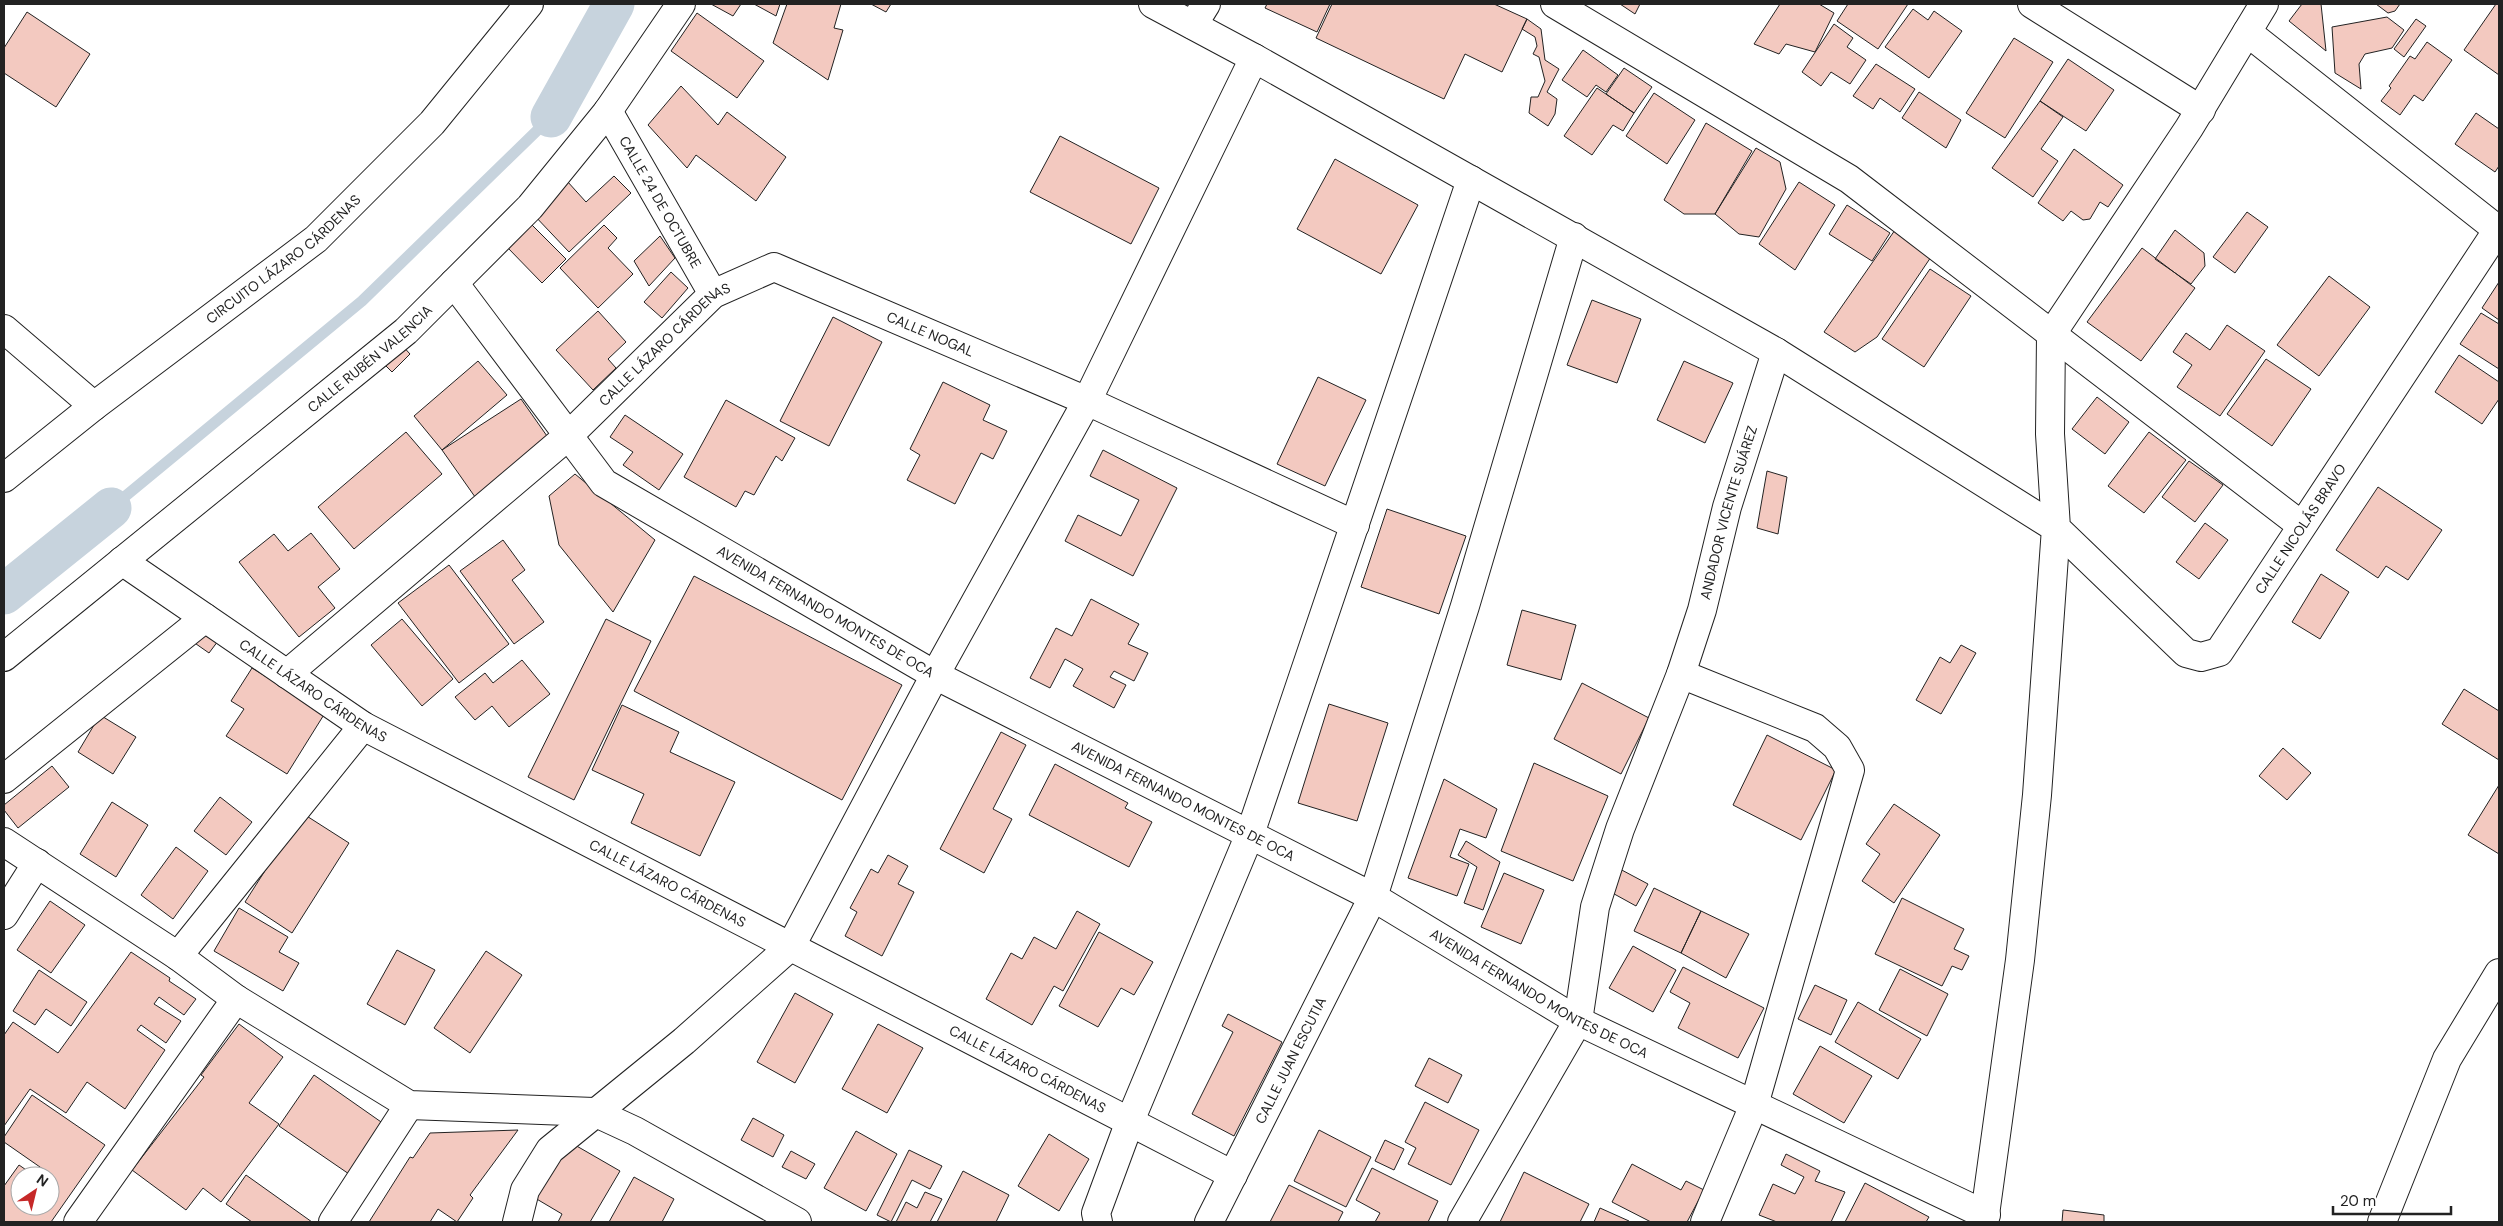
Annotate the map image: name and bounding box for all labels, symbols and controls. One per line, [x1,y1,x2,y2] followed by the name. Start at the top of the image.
[615,133,705,271] street label: CALLE 24 DE OCTUBRE
[202,191,364,328] street label: CIRCUITO LÁZARO CÁRDENAS
[595,279,733,410] street label: CALLE LÁZARO CÁRDENAS
[304,301,436,416] street label: CALLE RUBÉN VALENCIA
[884,307,977,361] street label: CALLE NOGAL
[1696,424,1761,601] street label: ANDADOR VICENTE SUÁREZ
[2251,460,2350,597] street label: CALLE NICOLÁS BRAVO
[714,541,937,681] street label: AVENIDA FERNANDO MONTES DE OCA
[236,635,390,746] street label: CALLE LÁZARO CÁRDENAS
[1069,737,1298,865] street label: AVENIDA FERNANDO MONTES DE OCA
[586,835,749,931] street label: CALLE LÁZARO CÁRDENAS
[1427,925,1651,1062] street label: AVENIDA FERNANDO MONTES DE OCA
[1251,994,1330,1127] street label: CALLE JUAN ESCUTIA
[946,1021,1109,1117] street label: CALLE LÁZARO CÁRDENAS
[10,1166,60,1216] north arrow
[33,1170,52,1191] text: N
[2333,1184,2450,1216] scale bar
[2340,1191,2376,1211] text: 20 m

